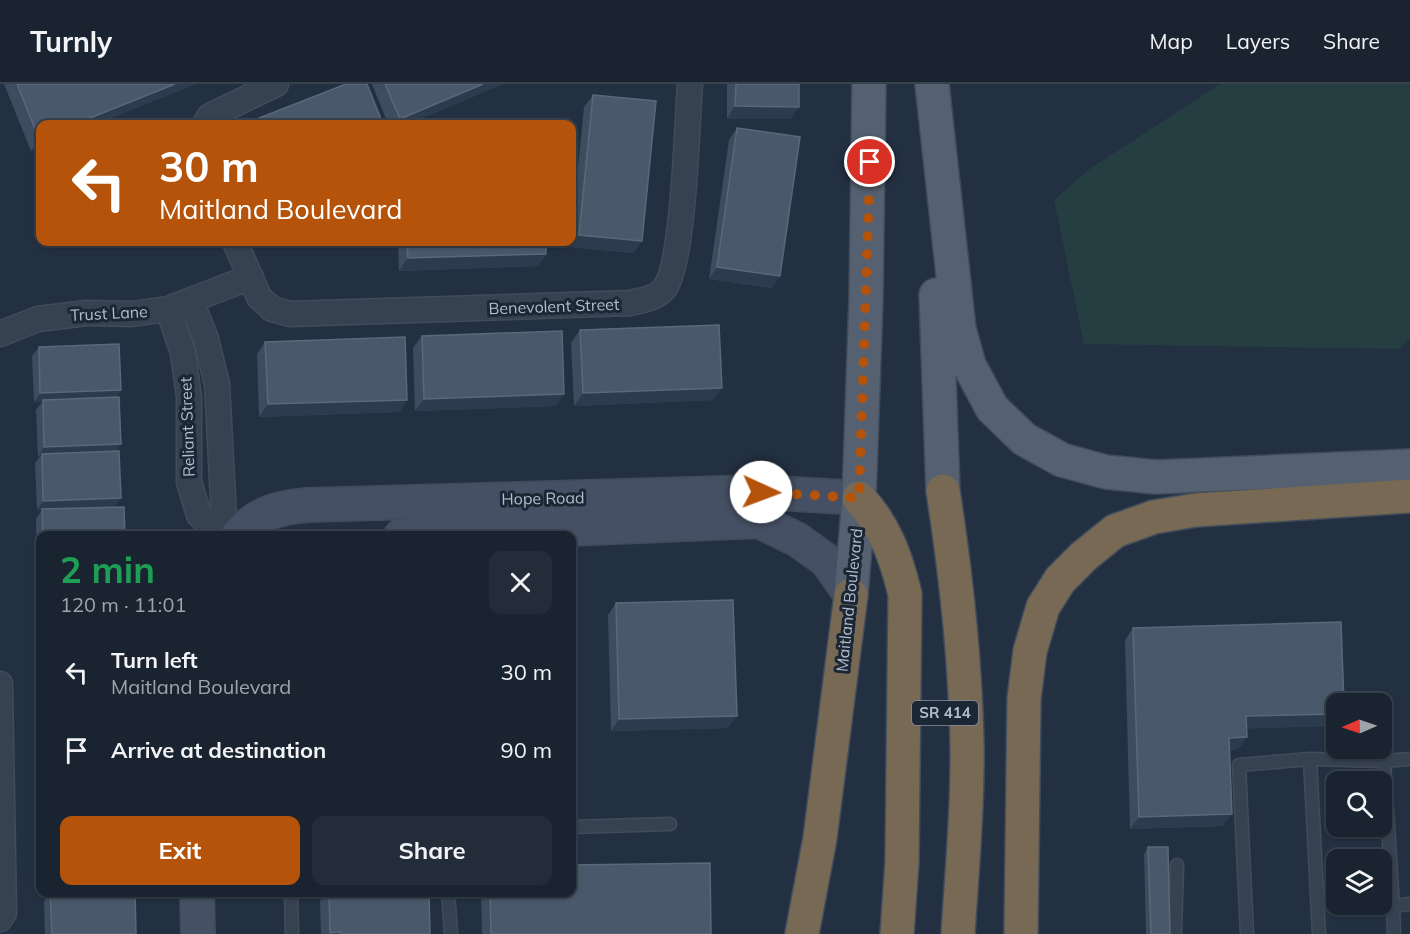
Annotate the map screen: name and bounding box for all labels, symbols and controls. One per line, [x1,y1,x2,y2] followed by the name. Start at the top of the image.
[30,24,112,59] text: Turnly
[1150,28,1193,54] text: Map
[1226,28,1290,54] text: Layers
[1323,28,1380,54] text: Share
[844,136,895,187] pin
[159,140,259,193] text: 30 m
[60,144,138,222] icon: left
[853,145,886,178] icon: arrive
[159,192,402,226] text: Maitland Boulevard
[488,294,620,318] street label: Benevolent Street
[70,301,148,325] street label: Trust Lane
[175,376,199,477] street label: Reliant Street
[729,460,793,524] position arrow
[501,487,585,509] street label: Hope Road
[832,527,866,673] street label: Maitland Boulevard
[60,547,155,592] text: 2 min
[489,551,552,614] button: close
[60,592,186,617] text: 120 m · 11:01
[111,646,198,674] text: Turn left
[60,656,93,689] icon: left
[501,658,552,686] text: 30 m
[111,674,291,699] text: Maitland Boulevard
[1326,693,1392,759] north arrow
[1326,693,1392,915] map controls
[912,701,978,725] road number: SR 414
[60,734,93,767] icon: arrive
[111,736,326,764] text: Arrive at destination
[501,736,552,764] text: 90 m
[1326,771,1392,837] button: search
[60,816,300,885] button: Exit
[312,816,552,885] button: Share
[1326,849,1392,915] button: layers

